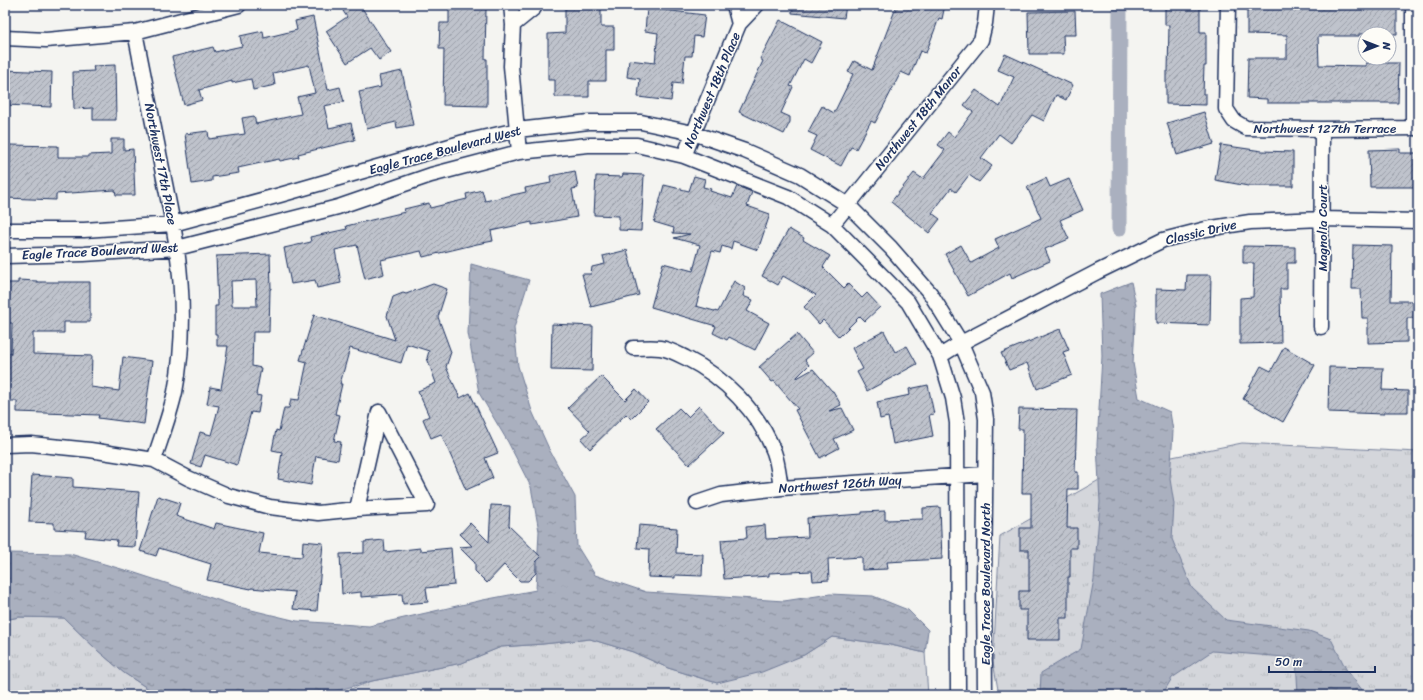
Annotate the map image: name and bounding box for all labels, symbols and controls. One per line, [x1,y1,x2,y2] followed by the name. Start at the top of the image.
[1357,26,1397,66] north arrow
[677,28,747,152] street label: Northwest 18th Place
[1377,41,1396,50] text: N
[868,60,968,175] street label: Northwest 18th Manor
[138,101,184,227] street label: Northwest 17th Place
[1254,117,1396,140] street label: Northwest 127th Terrace
[366,119,524,181] street label: Eagle Trace Boulevard West
[1311,184,1334,272] street label: Magnolia Court
[1163,213,1239,251] street label: Classic Drive
[21,235,179,267] street label: Eagle Trace Boulevard West
[778,468,903,500] street label: Northwest 126th Way
[974,503,997,665] street label: Eagle Trace Boulevard North
[1269,648,1375,674] scale bar
[1275,651,1302,673] text: 50 m

